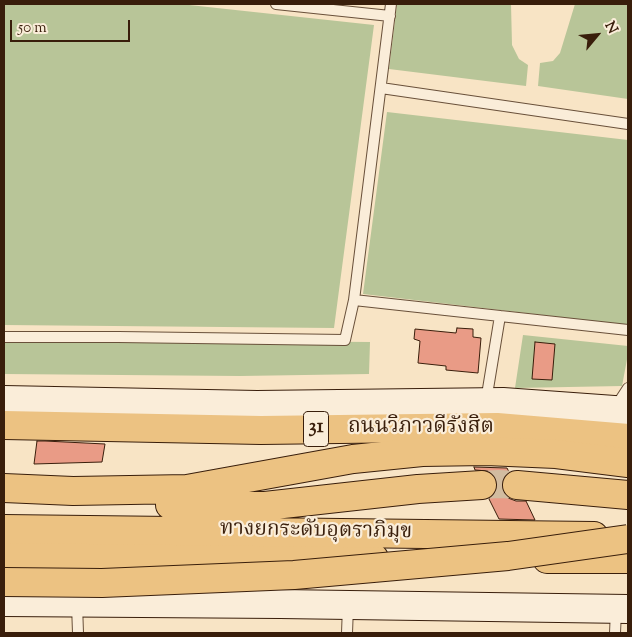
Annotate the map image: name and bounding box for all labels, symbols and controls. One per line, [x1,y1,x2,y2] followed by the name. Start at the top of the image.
[12,10,132,42] scale bar
[572,10,622,60] north arrow
[18,18,47,39] text: 50 m
[599,18,622,38] text: N
[304,412,328,446] road number: 31
[348,415,494,441] street label: ถนนวิภาวดีรังสิต
[220,518,412,546] street label: ทางยกระดับอุตราภิมุข

